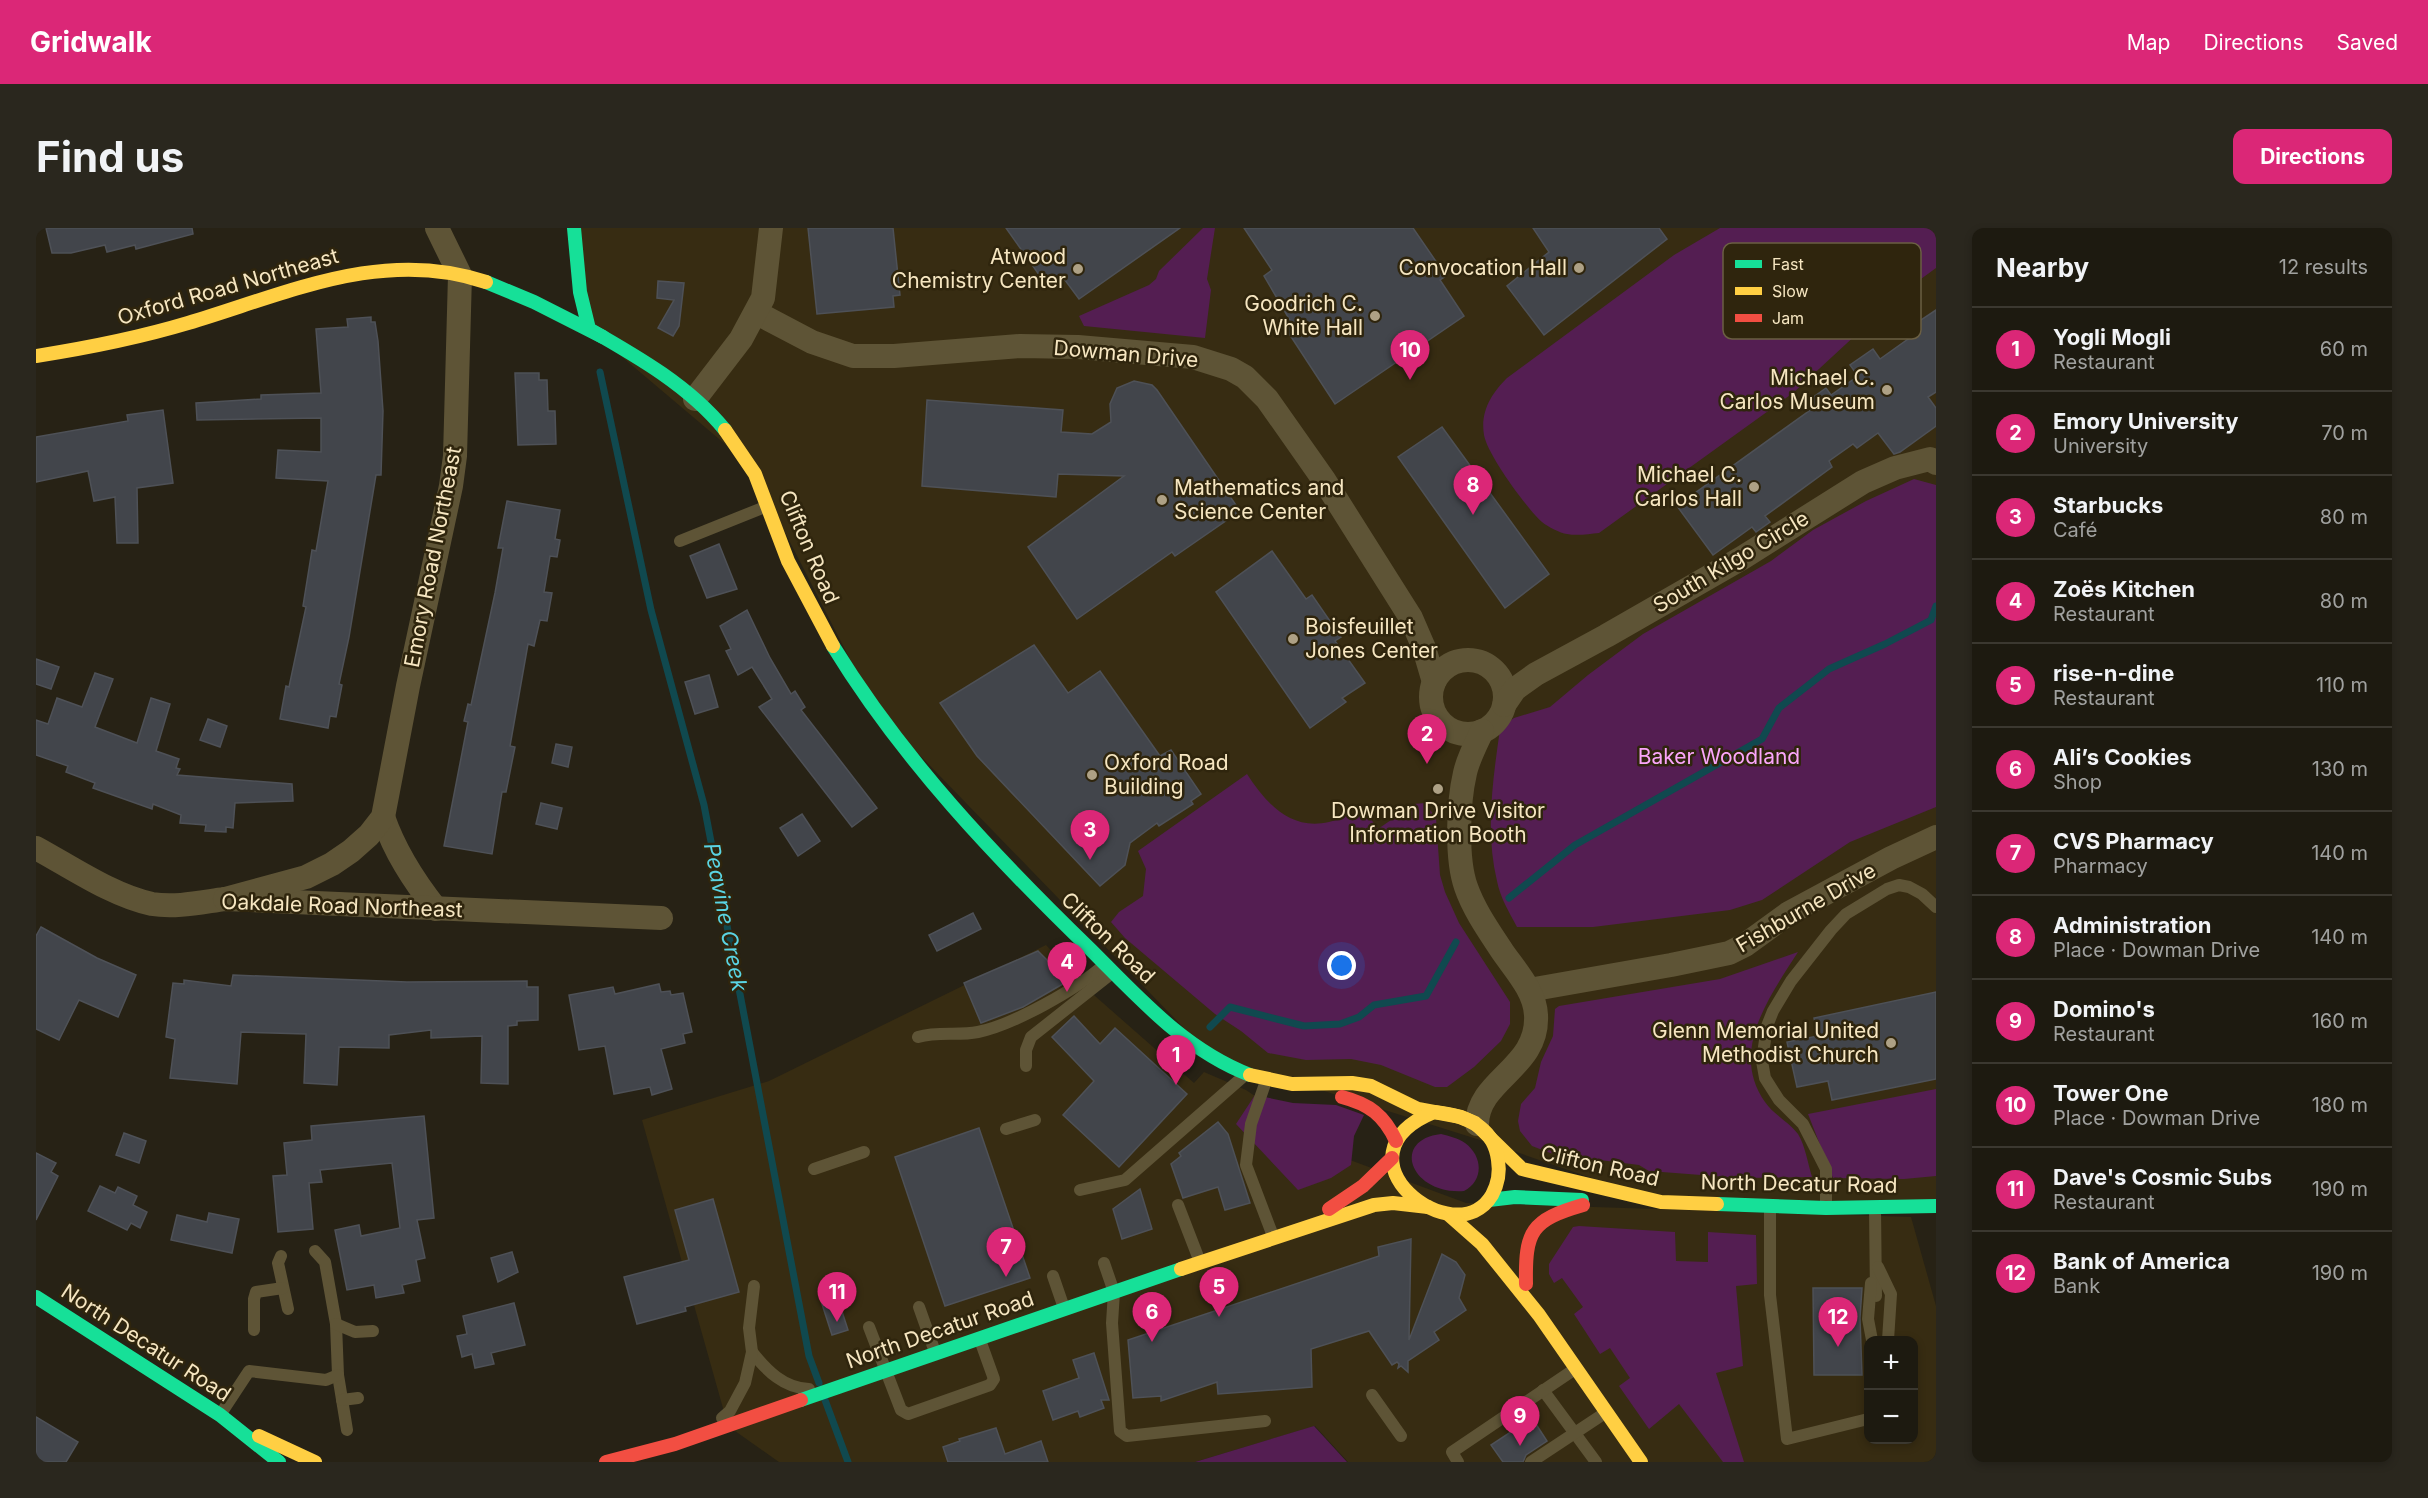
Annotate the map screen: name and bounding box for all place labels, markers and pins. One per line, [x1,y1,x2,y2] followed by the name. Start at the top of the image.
[892,244,1066,293] place label: Atwood Chemistry Center
[1399,255,1567,280] place label: Convocation Hall
[1572,261,1586,275] marker: Convocation Hall
[1071,262,1085,276] marker: Atwood Chemistry Center
[1244,291,1363,340] place label: Goodrich C. White Hall
[1368,309,1382,323] marker: Goodrich C. White Hall
[1390,330,1430,380] pin: 10
[1719,365,1875,414] place label: Michael C. Carlos Museum
[1880,383,1894,397] marker: Michael C. Carlos Museum
[1634,462,1742,511] place label: Michael C. Carlos Hall
[1454,466,1492,515] pin: 8
[1174,475,1344,524] place label: Mathematics and Science Center
[1747,480,1761,494] marker: Michael C. Carlos Hall
[1155,493,1169,507] marker: Mathematics and Science Center
[1305,614,1438,663] place label: Boisfeuillet Jones Center
[1286,632,1300,646] marker: Boisfeuillet Jones Center
[1408,714,1446,764] pin: 2
[1104,750,1229,799] place label: Oxford Road Building
[1085,768,1099,782] marker: Oxford Road Building
[1431,782,1445,796] marker: Dowman Drive Visitor Information Booth
[1331,798,1545,847] place label: Dowman Drive Visitor Information Booth
[1070,810,1110,860] pin: 3
[1048,942,1086,992] pin: 4
[1652,1018,1879,1067] place label: Glenn Memorial United Methodist Church
[1156,1036,1196,1085] pin: 1
[1884,1036,1898,1050] marker: Glenn Memorial United Methodist Church
[986,1228,1026,1277] pin: 7
[1200,1268,1238,1317] pin: 5
[818,1272,856,1322] pin: 11
[1132,1292,1172,1342] pin: 6
[1818,1298,1858,1347] pin: 12
[1500,1396,1540,1446] pin: 9

